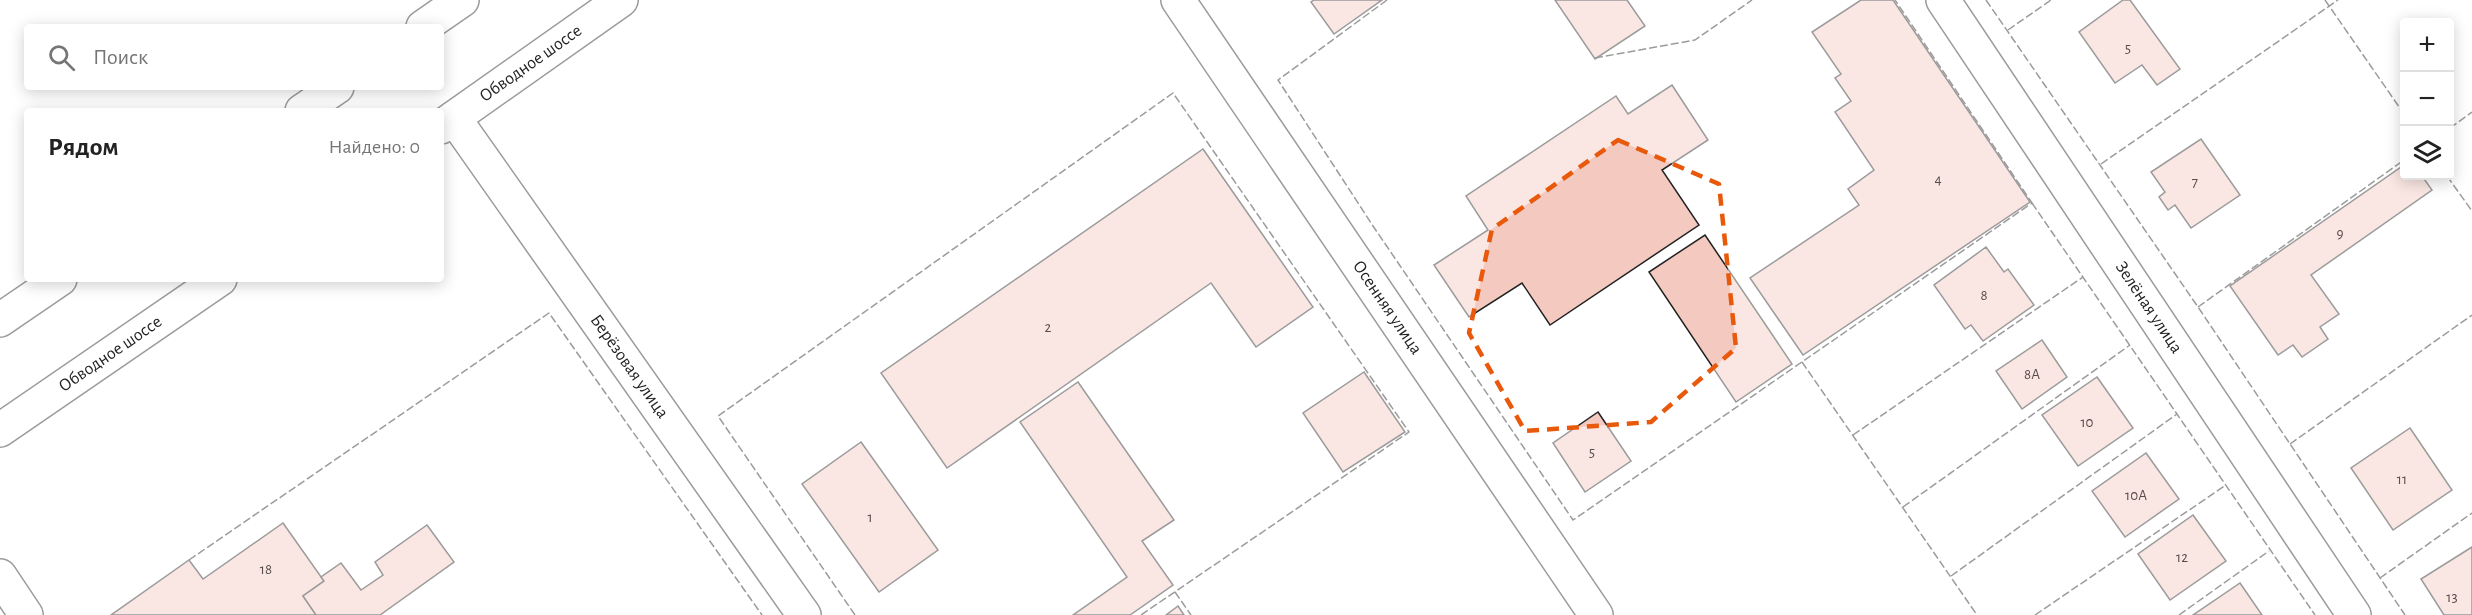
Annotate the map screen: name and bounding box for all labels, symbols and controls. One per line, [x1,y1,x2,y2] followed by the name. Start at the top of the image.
[2400,18,2454,180] map controls
[2400,18,2454,72] button: +
[476,21,585,106] street label: Обводное шоссе
[24,24,444,90] search box
[45,41,78,74] icon: search
[2125,41,2131,56] house number: 5
[93,46,148,68] text: Поиск
[2400,72,2454,126] button: −
[2400,126,2454,180] button: layers
[48,134,119,160] text: Рядом
[329,137,420,157] text: Найдено: 0
[1934,172,1942,187] house number: 4
[2192,175,2198,190] house number: 7
[2336,226,2344,241] house number: 9
[1349,257,1425,358] street label: Осенняя улица
[2112,259,2186,357] street label: Зелёная улица
[1980,288,1988,303] house number: 8
[586,311,672,422] street label: Берёзовая улица
[56,313,165,396] street label: Обводное шоссе
[1045,320,1052,335] house number: 2
[2024,367,2040,382] house number: 8А
[2080,415,2094,430] house number: 10
[1589,445,1595,460] house number: 5
[2397,472,2407,487] house number: 11
[2125,488,2147,503] house number: 10А
[867,510,873,525] house number: 1
[2176,550,2188,565] house number: 12
[260,562,272,577] house number: 18
[2446,590,2458,605] house number: 13

